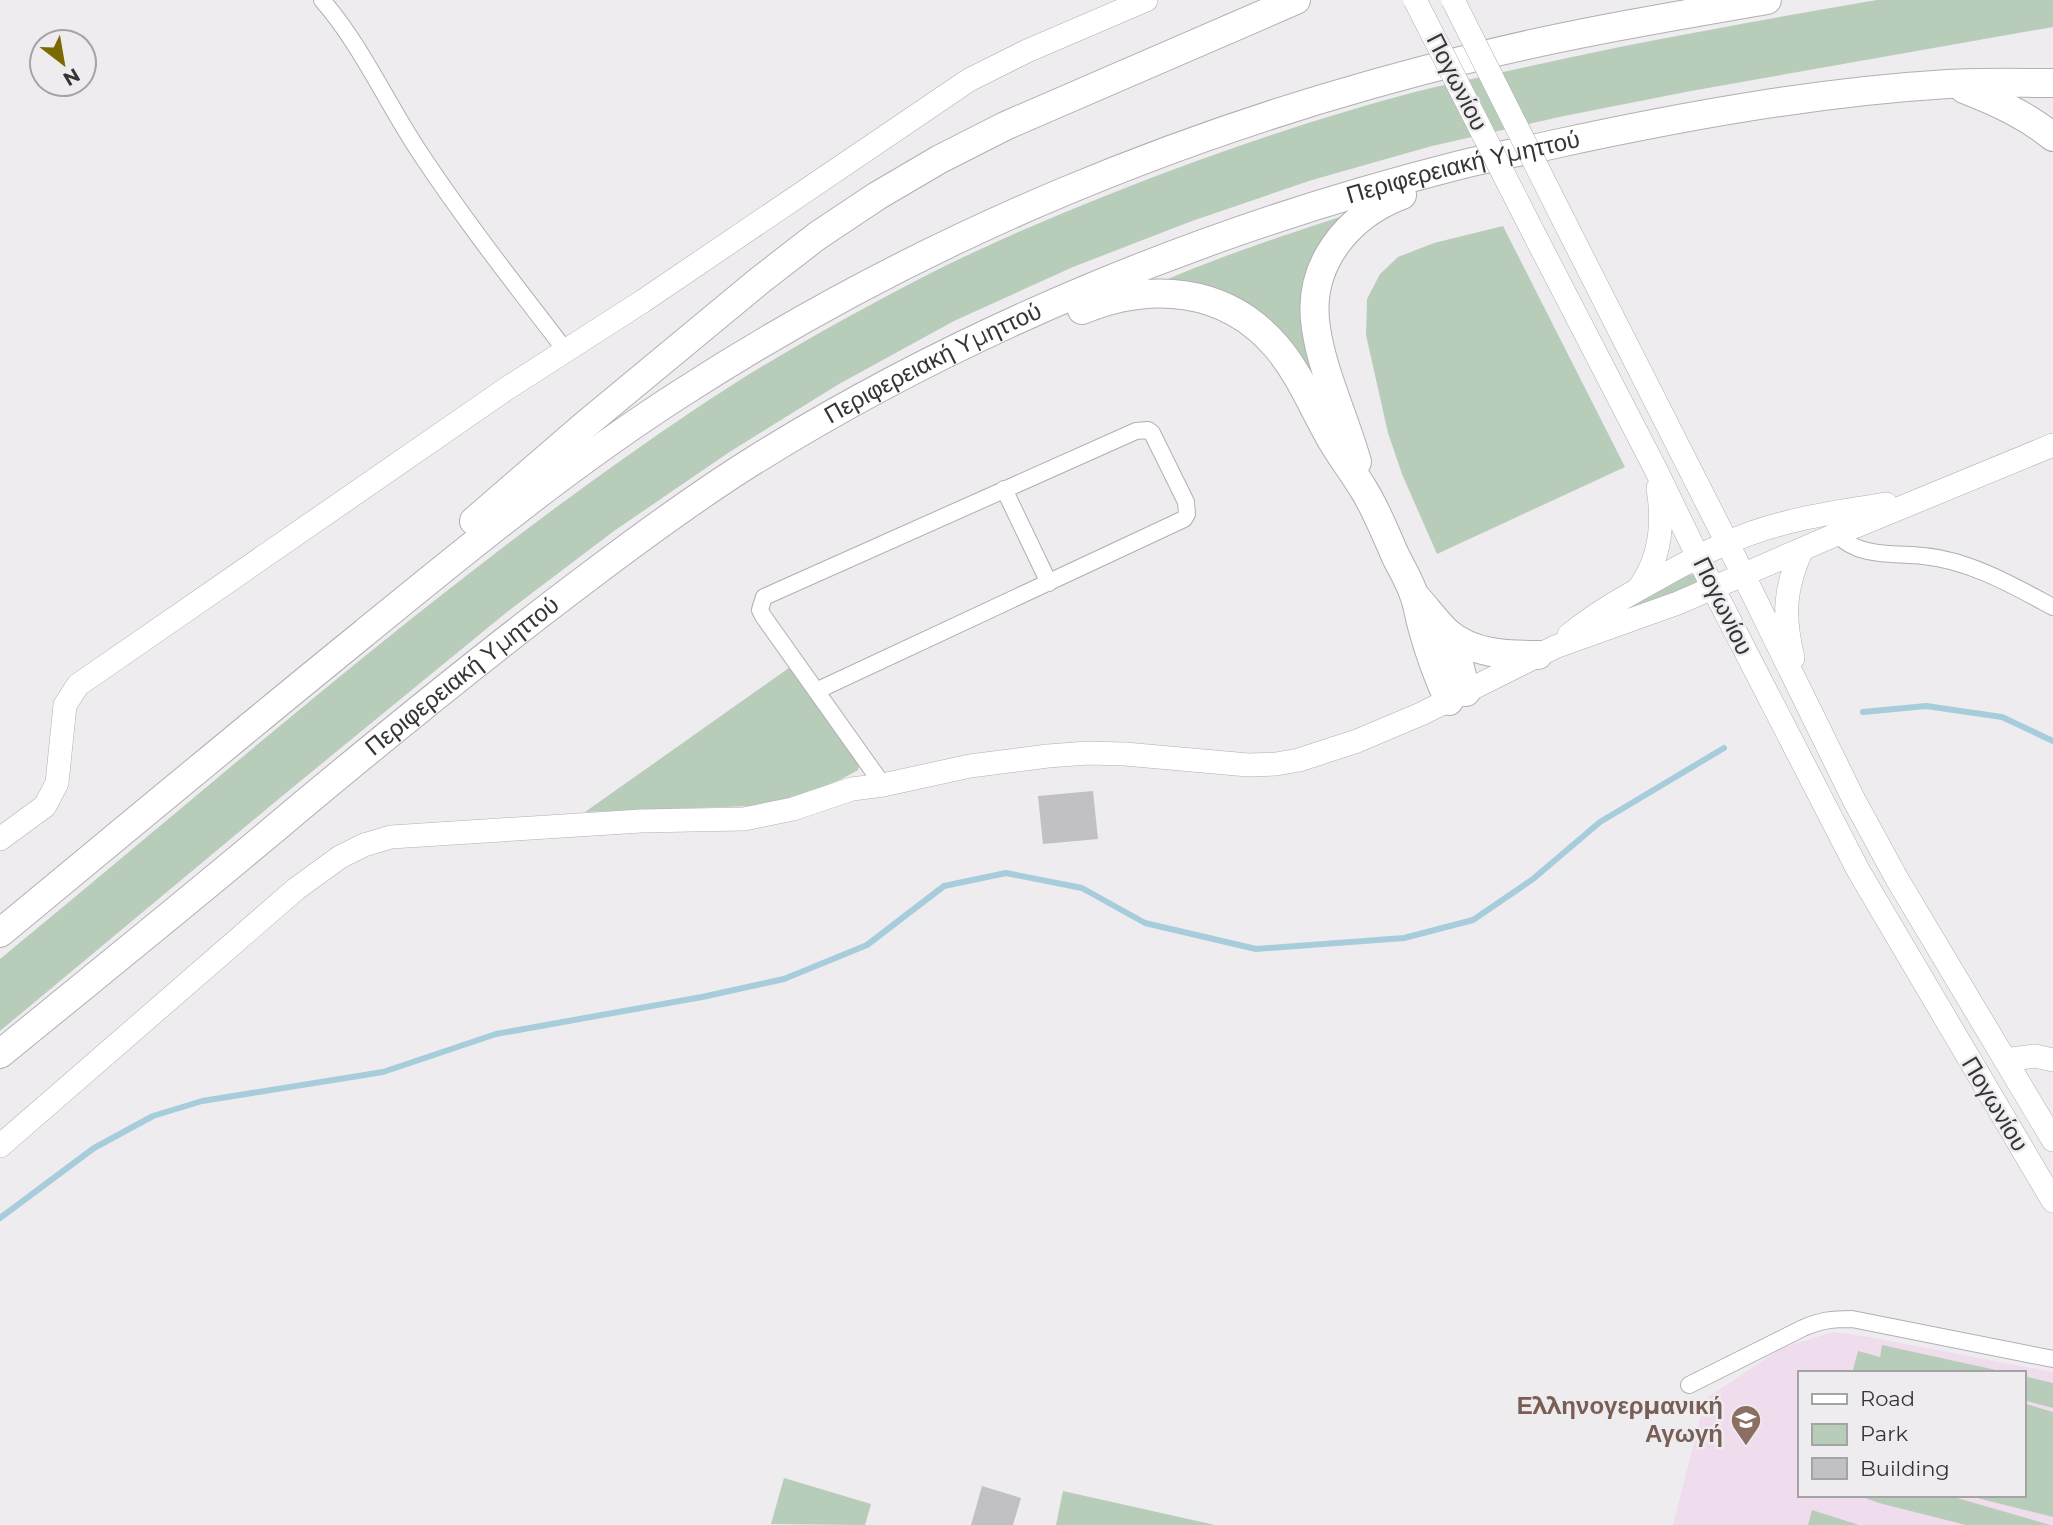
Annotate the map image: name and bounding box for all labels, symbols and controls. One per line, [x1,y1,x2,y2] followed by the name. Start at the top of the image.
[28,28,98,98] north arrow
[1421,28,1494,135] street label: Πογωνίου
[59,63,84,91] text: N
[1343,124,1582,209] street label: Περιφερειακή Υμηττού
[819,296,1046,429] street label: Περιφερειακή Υμηττού
[1687,552,1760,659] street label: Πογωνίου
[359,590,564,761] street label: Περιφερειακή Υμηττού
[1956,1051,2035,1156] street label: Πογωνίου
[1798,1371,2025,1497] legend
[1860,1386,1915,1411] text: Road
[1517,1391,1723,1448] place label: Ελληνογερμανική Αγωγή
[1729,1403,1763,1447] school or university icon: Ελληνογερμανική Αγωγή
[1860,1421,1908,1446] text: Park
[1860,1456,1950,1481] text: Building

